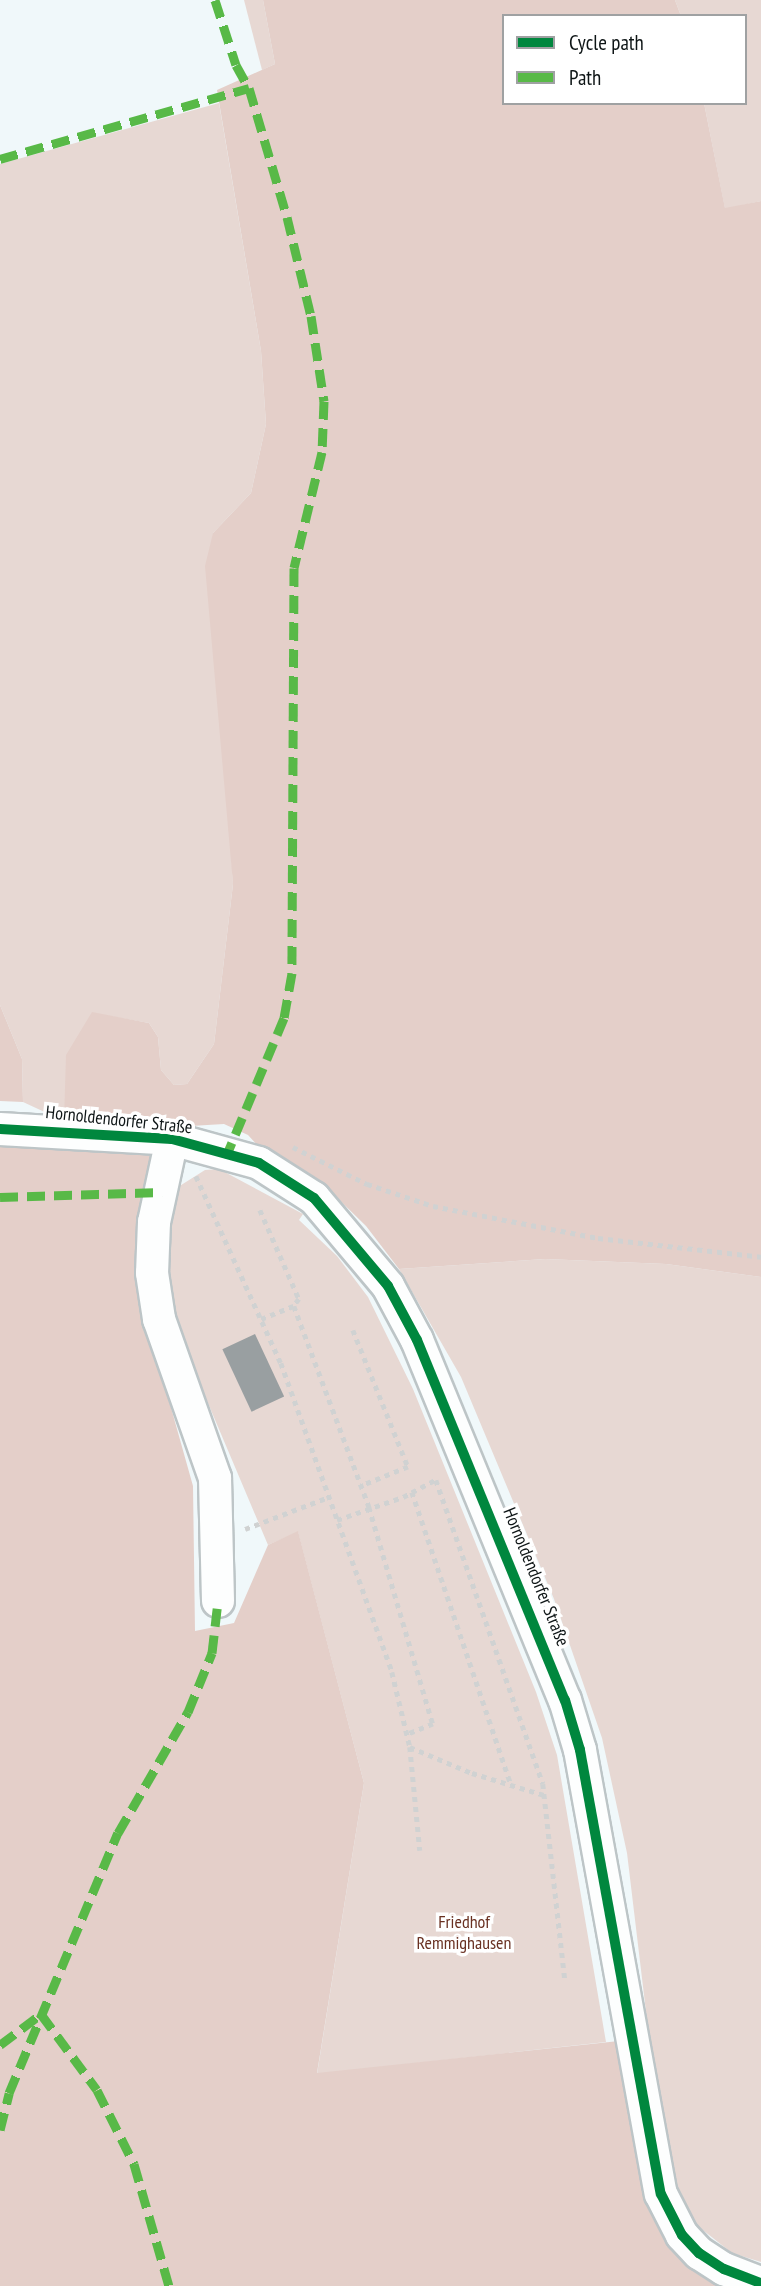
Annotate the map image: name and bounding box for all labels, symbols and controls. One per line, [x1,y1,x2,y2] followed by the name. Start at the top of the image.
[502,14,747,105] legend
[569,29,644,56] text: Cycle path
[569,64,601,91] text: Path
[45,1102,193,1138] street label: Hornoldendorfer Straße
[498,1505,574,1649] street label: Hornoldendorfer Straße
[417,1912,511,1954] park label: Friedhof Remmighausen

